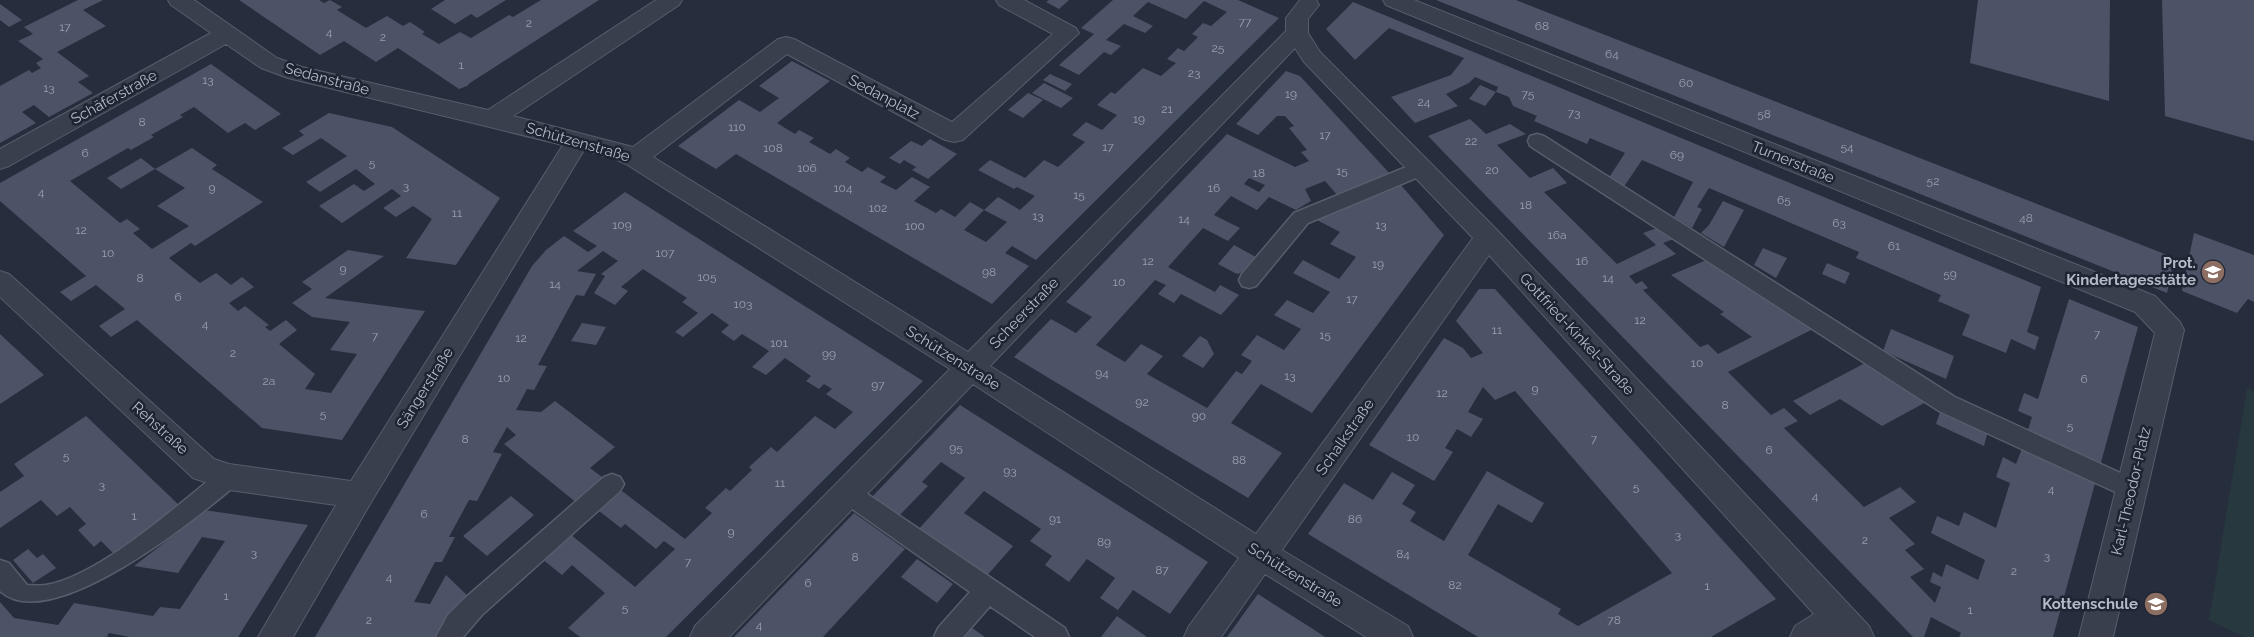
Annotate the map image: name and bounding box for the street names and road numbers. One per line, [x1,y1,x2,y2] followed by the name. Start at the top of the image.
[283,59,371,99] street label: Sedanstraße
[68,66,160,128] street label: Schäferstraße
[845,71,923,123] street label: Sedanplatz
[524,119,632,166] street label: Schützenstraße
[1749,137,1837,187] street label: Turnerstraße
[1516,269,1638,399] street label: Gottfried-Kinkel-Straße
[986,274,1062,352] street label: Scheerstraße
[903,322,1004,394] street label: Schützenstraße
[393,344,457,432] street label: Sängerstraße
[1312,395,1378,479] street label: Schalkstraße
[128,398,192,458] street label: Rehstraße
[2107,425,2155,557] street label: Karl-Theodor-Platz
[1245,539,1346,611] street label: Schützenstraße

